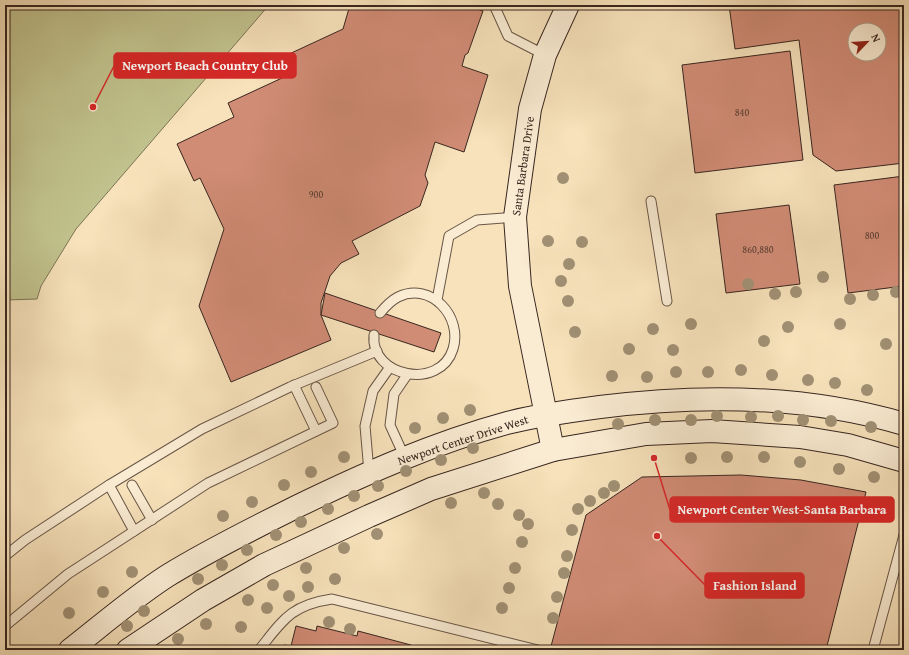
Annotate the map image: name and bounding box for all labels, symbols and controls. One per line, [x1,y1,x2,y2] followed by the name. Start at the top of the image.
[847,22,887,62] north arrow
[867,31,885,45] text: N
[114,53,296,78] callout: Newport Beach Country Club
[122,56,288,75] text: Newport Beach Country Club
[735,105,749,120] house number: 840
[507,115,538,217] street label: Santa Barbara Drive
[309,187,323,202] house number: 900
[865,228,879,243] house number: 800
[742,242,774,257] house number: 860,880
[395,410,531,469] street label: Newport Center Drive West
[670,497,894,522] callout: Newport Center West-Santa Barbara
[678,500,887,519] text: Newport Center West-Santa Barbara
[705,573,804,598] callout: Fashion Island
[713,576,797,595] text: Fashion Island

